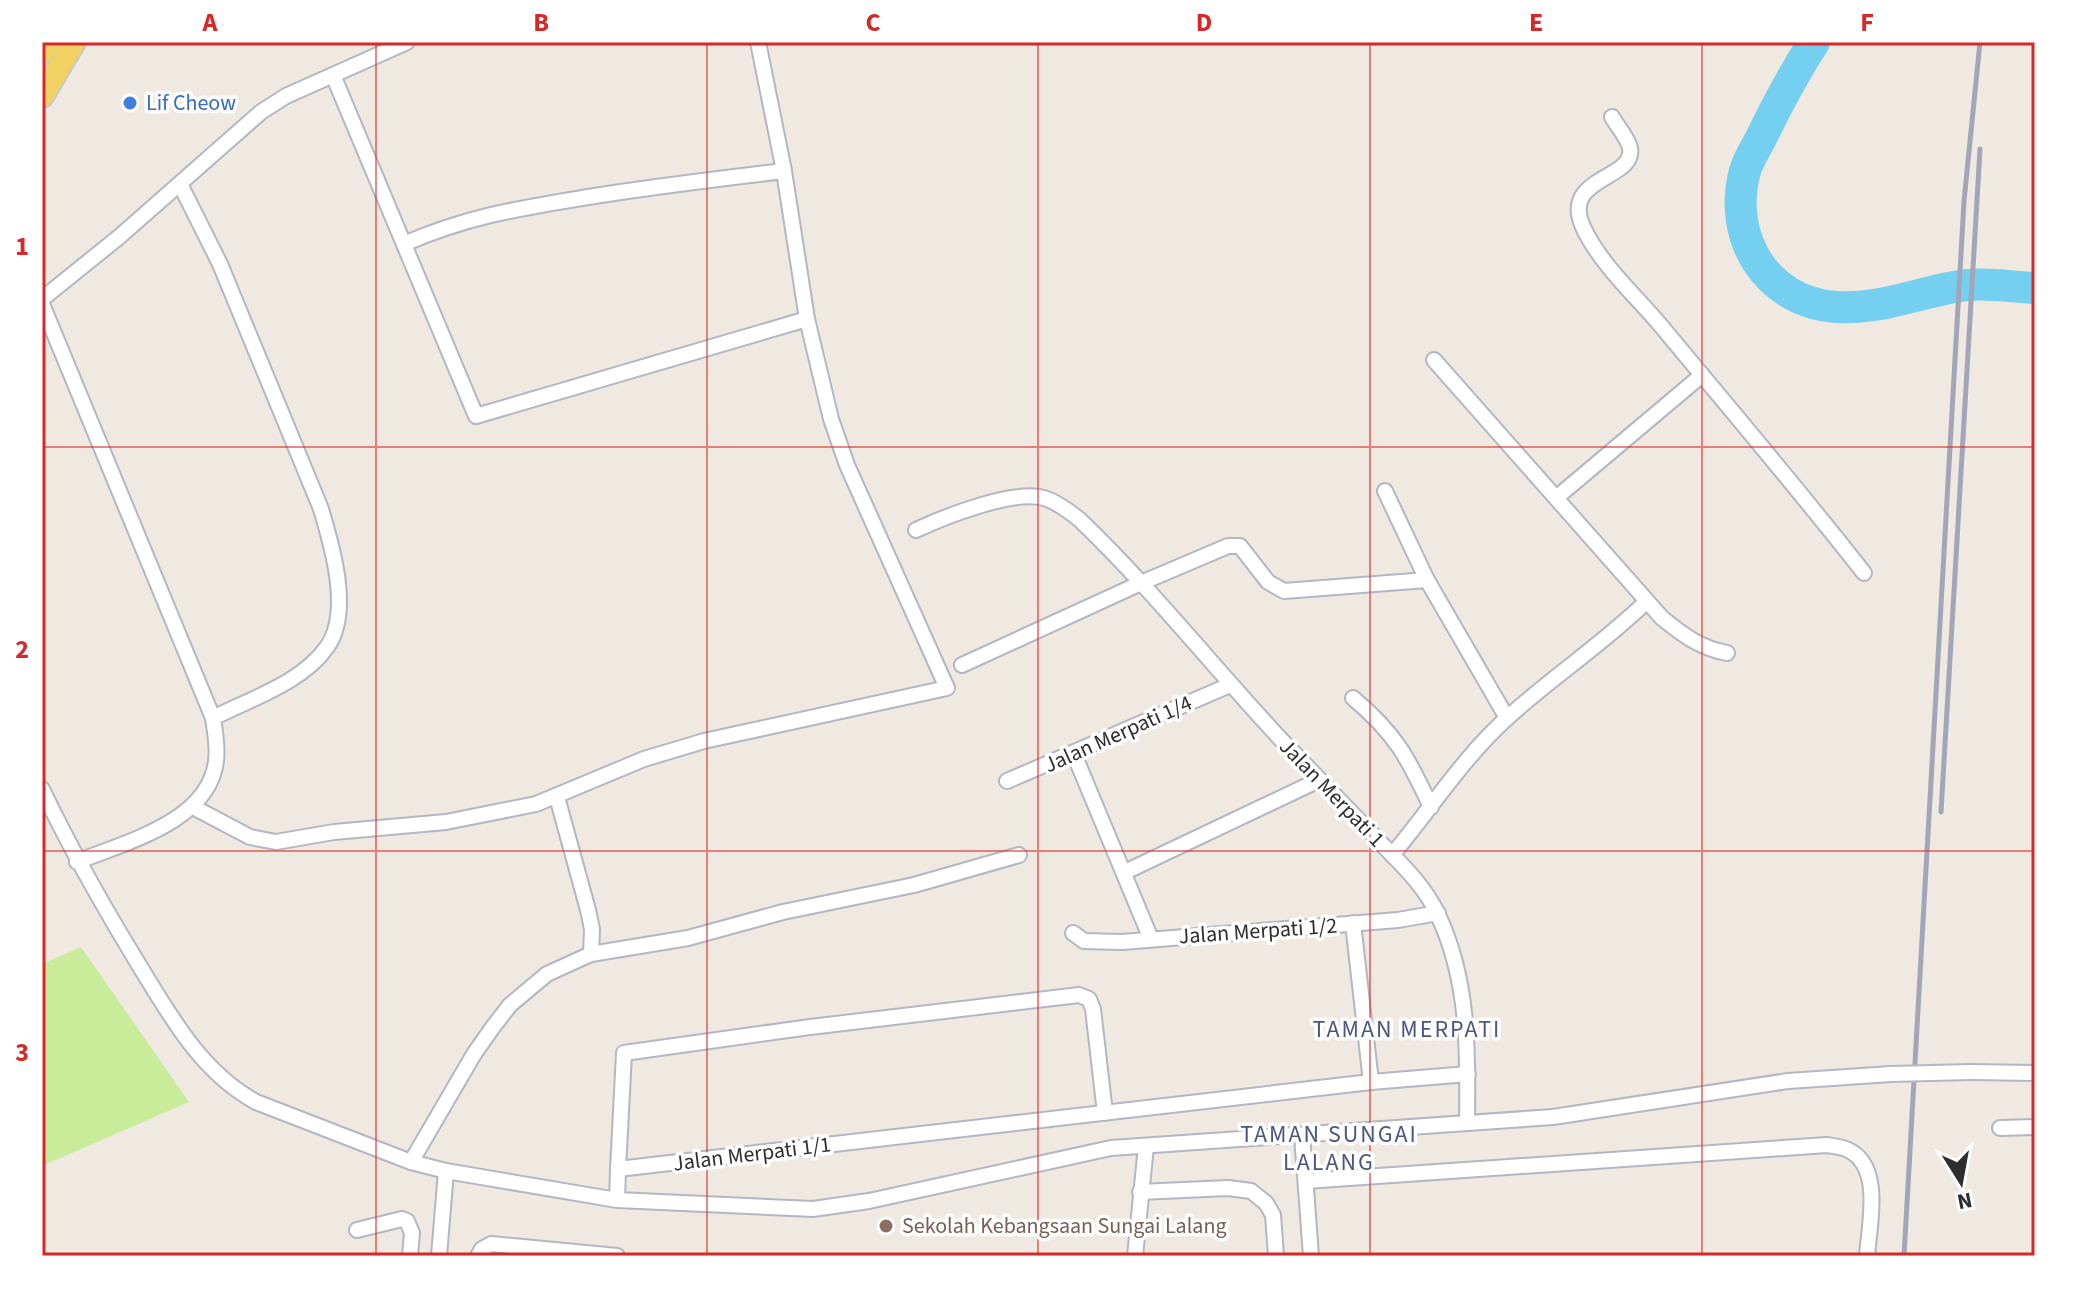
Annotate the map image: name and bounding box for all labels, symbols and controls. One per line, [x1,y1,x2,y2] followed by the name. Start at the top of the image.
[202,4,219,41] text: A
[533,4,549,41] text: B
[865,4,881,41] text: C
[1196,4,1212,41] text: D
[1529,4,1543,41] text: E
[1860,4,1874,41] text: F
[146,87,236,119] place label: Lif Cheow
[121,94,139,112] marker: Lif Cheow
[15,228,29,265] text: 1
[15,631,29,668] text: 2
[1039,687,1197,781] street label: Jalan Merpati 1/4
[1272,731,1392,855] street label: Jalan Merpati 1
[1178,909,1338,953] street label: Jalan Merpati 1/2
[1313,1012,1501,1047] district label: TAMAN MERPATI
[15,1034,29,1071] text: 3
[1240,1117,1418,1180] district label: TAMAN SUNGAI LALANG
[671,1128,833,1180] street label: Jalan Merpati 1/1
[1921,1142,2001,1222] north arrow
[1954,1184,1975,1218] text: N
[902,1210,1227,1242] place label: Sekolah Kebangsaan Sungai Lalang
[877,1217,895,1235] marker: Sekolah Kebangsaan Sungai Lalang

